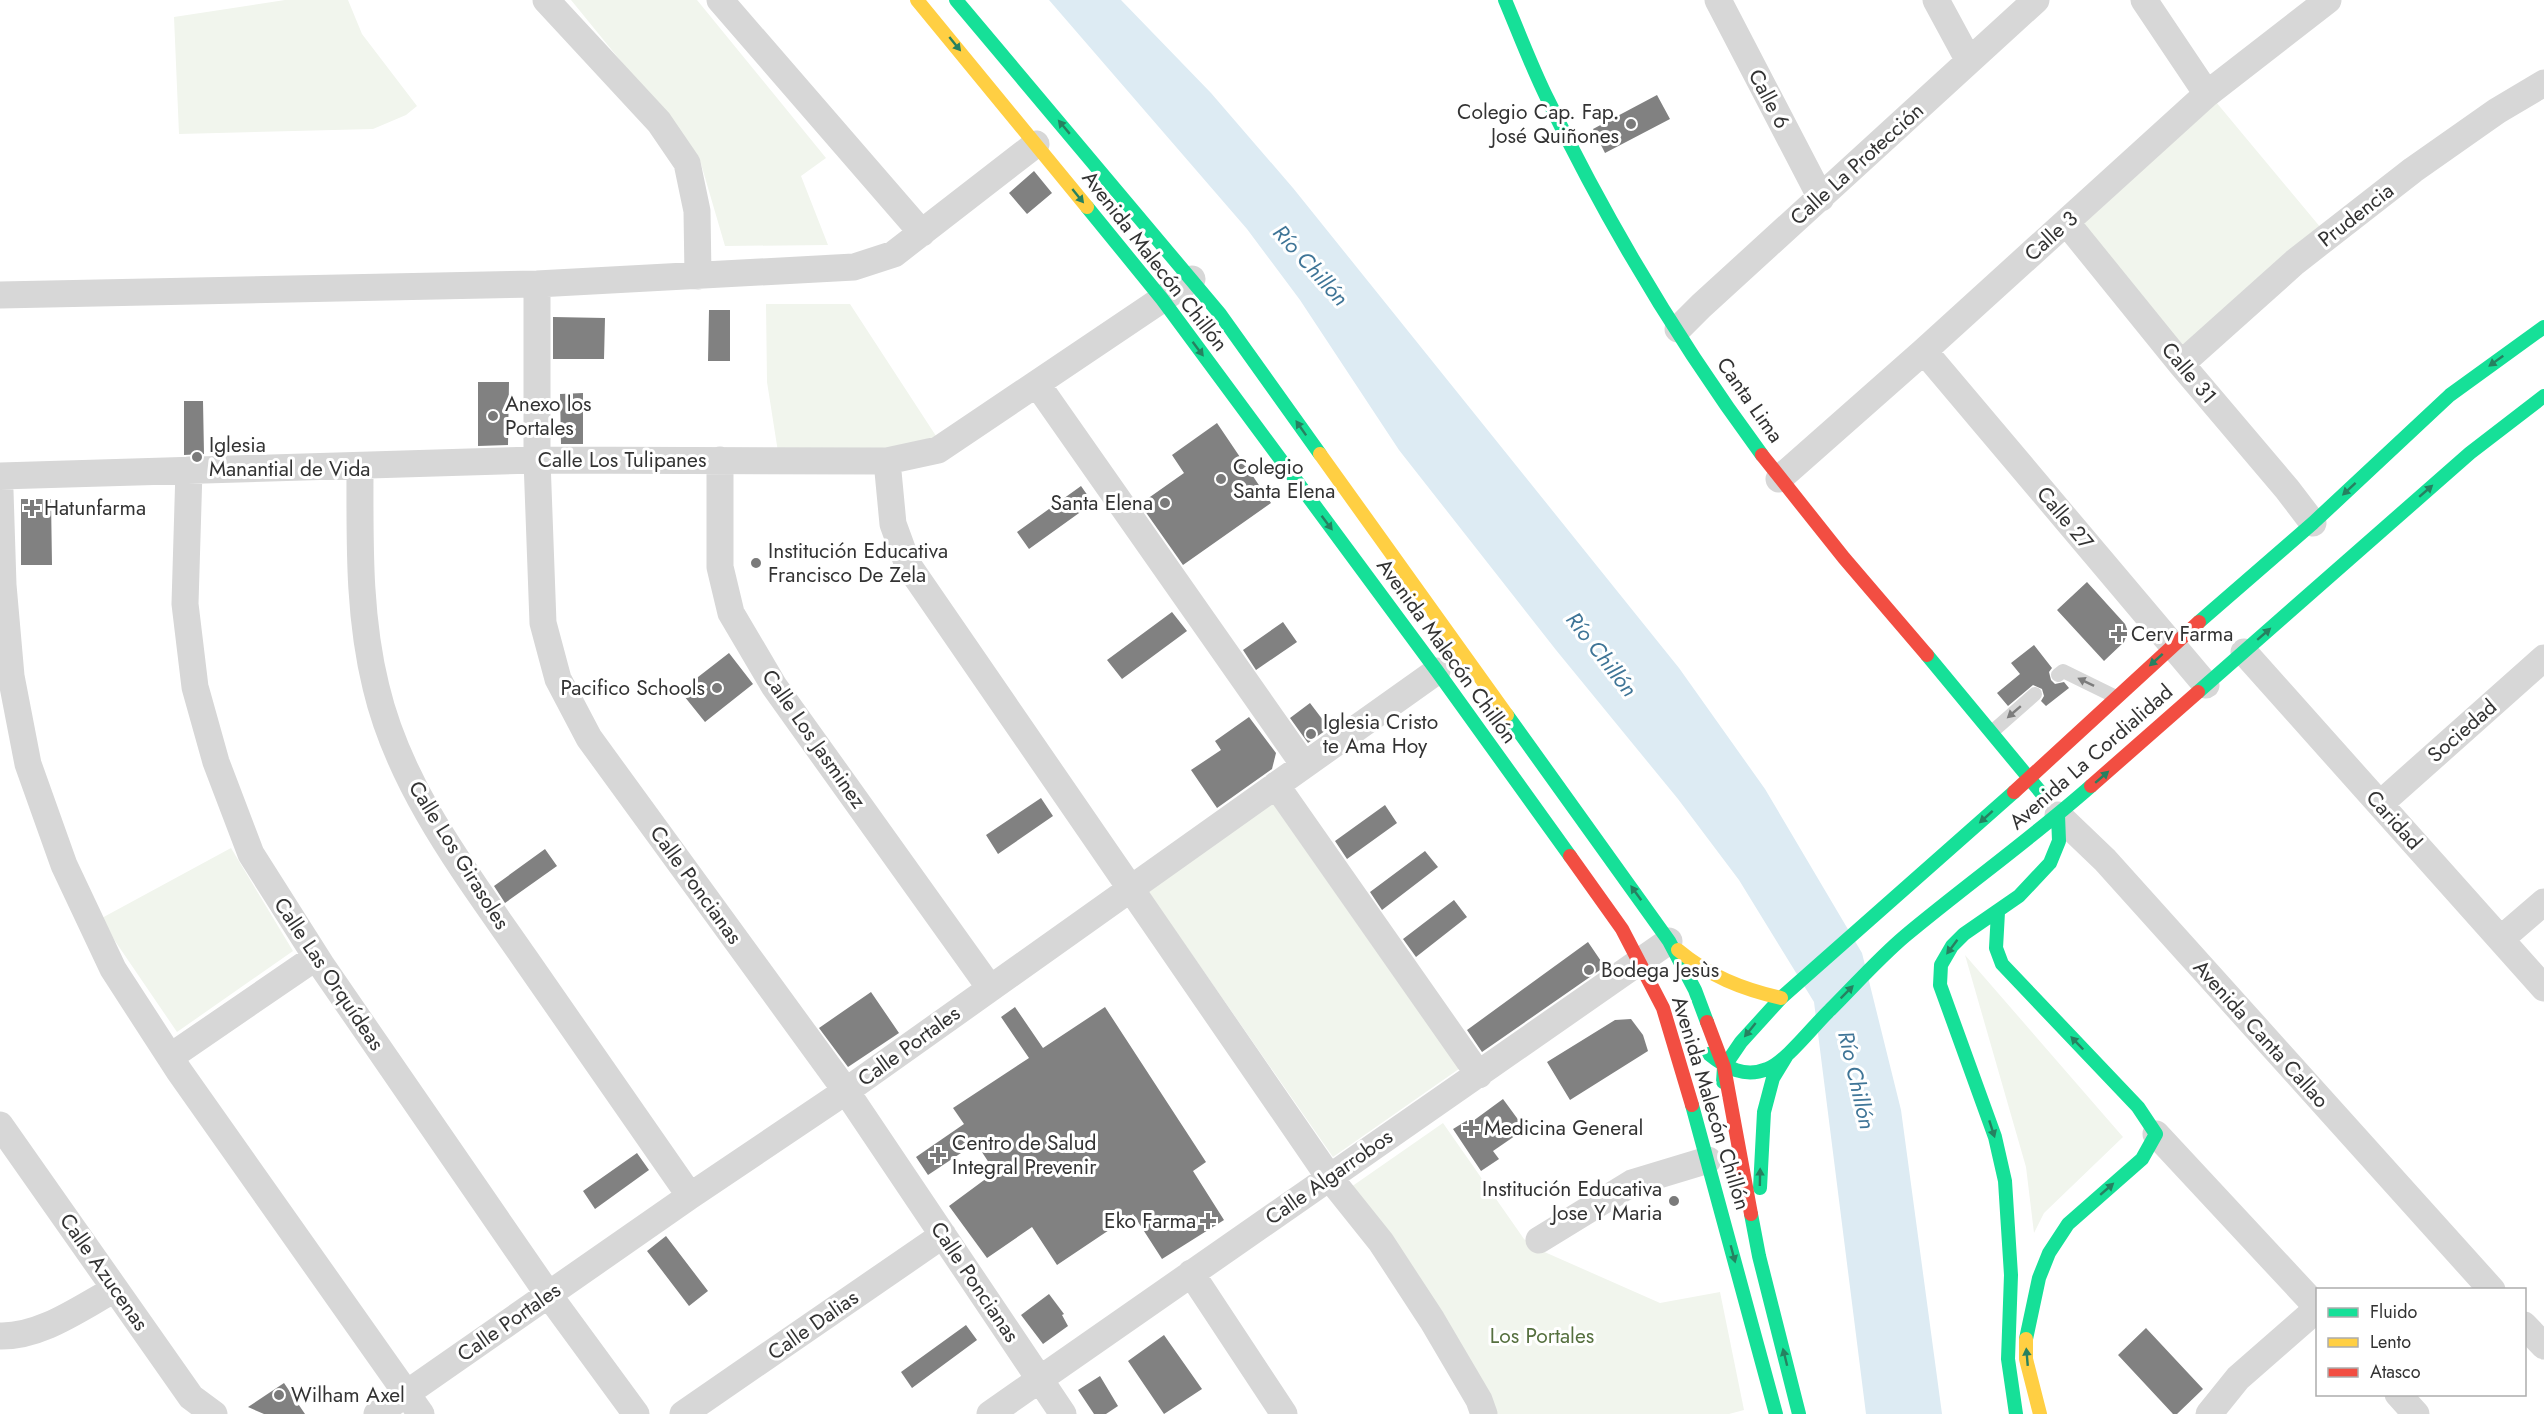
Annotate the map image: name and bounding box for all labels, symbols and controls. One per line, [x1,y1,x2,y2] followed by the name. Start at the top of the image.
[949,36,962,52] one-way arrow
[1741,64,1797,134] street label: Calle 6
[1784,96,1930,232] street label: Calle La Protección
[1457,97,1619,151] place label: Colegio Cap. Fap. José Quiñones
[1624,117,1638,131] marker: Colegio Cap. Fap. José Quiñones
[1057,119,1070,135] one-way arrow
[1075,164,1235,358] street label: Avenida Malecón Chillón
[2312,176,2400,254] street label: Prudencia
[1071,188,1084,203] one-way arrow
[2018,204,2084,268] street label: Calle 3
[1266,217,1356,313] water label: Río Chillón
[2154,336,2224,410] street label: Calle 31
[1192,341,1205,357] one-way arrow
[1710,351,1790,449] street label: Canta Lima
[2489,355,2504,367] one-way arrow
[505,389,591,443] place label: Anexo los Portales
[486,409,500,423] marker: Anexo los Portales
[1296,420,1307,436] one-way arrow
[209,430,370,484] place label: Iglesia Manantial de Vida
[538,445,706,475] street label: Calle Los Tulipanes
[190,450,204,464] marker: Iglesia Manantial de Vida
[1233,452,1335,506] place label: Colegio Santa Elena
[1214,472,1228,486] marker: Colegio Santa Elena
[2030,480,2100,556] street label: Calle 27
[2342,482,2357,496] one-way arrow
[2419,484,2434,498] one-way arrow
[1051,488,1153,518] place label: Santa Elena
[44,493,146,523] place label: Hatunfarma
[1158,496,1172,510] marker: Santa Elena
[25,501,39,515] marker: Hatunfarma
[1321,514,1333,530] one-way arrow
[768,536,948,590] place label: Institución Educativa Francisco De Zela
[1370,552,1524,750] street label: Avenida Malecón Chillón
[749,556,763,570] marker: Institución Educativa Francisco De Zela
[1559,605,1645,703] water label: Río Chillón
[2131,619,2233,649] place label: Cerv Farma
[2112,627,2126,641] marker: Cerv Farma
[2257,627,2272,641] one-way arrow
[2149,653,2164,666] one-way arrow
[755,663,873,815] street label: Calle Los Jasminez
[560,673,705,703] place label: Pacifico Schools
[2003,677,2179,837] street label: Avenida La Cordialidad
[2078,677,2095,687] one-way arrow
[710,681,724,695] marker: Pacifico Schools
[2421,692,2503,770] street label: Sociedad
[2006,706,2022,719] one-way arrow
[1323,707,1438,761] place label: Iglesia Cristo te Ama Hoy
[1304,727,1318,741] marker: Iglesia Cristo te Ama Hoy
[2094,771,2109,784] one-way arrow
[401,775,517,935] street label: Calle Los Girasoles
[2359,784,2429,856] street label: Caridad
[1979,810,1994,823] one-way arrow
[643,820,749,950] street label: Calle Poncianas
[1631,885,1642,901] one-way arrow
[267,891,391,1057] street label: Calle Las Orquídeas
[1946,939,1959,955] one-way arrow
[2186,953,2336,1115] street label: Avenida Canta Callao
[1601,955,1719,985] place label: Bodega Jesùs
[1582,963,1596,977] marker: Bodega Jesùs
[1840,986,1854,1000] one-way arrow
[1664,992,1758,1214] street label: Avenida Malecón Chillón
[852,999,966,1093] street label: Calle Portales
[1743,1022,1756,1038] one-way arrow
[1830,1028,1884,1132] water label: Río Chillón
[2070,1036,2084,1051] one-way arrow
[1484,1113,1643,1143] place label: Medicina General
[1462,1119,1480,1137] marker: Medicina General
[1988,1120,1997,1138] one-way arrow
[1259,1122,1399,1232] street label: Calle Algarrobos
[952,1128,1097,1182] place label: Centro de Salud Integral Prevenir
[929,1146,947,1164] marker: Centro de Salud Integral Prevenir
[1755,1167,1765,1186] one-way arrow
[1482,1174,1662,1228] place label: Institución Educativa Jose Y Maria
[2099,1182,2115,1195] one-way arrow
[1667,1194,1681,1208] marker: Institución Educativa Jose Y Maria
[1104,1206,1196,1236] place label: Eko Farma
[52,1207,156,1337] street label: Calle Azucenas
[1201,1214,1215,1228] marker: Eko Farma
[923,1216,1027,1348] street label: Calle Poncianas
[1729,1245,1738,1263] one-way arrow
[451,1275,567,1369] street label: Calle Portales
[762,1283,864,1367] street label: Calle Dalias
[2316,1288,2526,1396] legend
[2370,1299,2418,1325] text: Fluido
[1490,1321,1594,1351] park label: Los Portales
[2370,1329,2411,1355] text: Lento
[2022,1347,2032,1366] one-way arrow
[1780,1348,1789,1366] one-way arrow
[2370,1359,2421,1385] text: Atasco
[291,1380,405,1410] place label: Wilham Axel
[272,1388,286,1402] marker: Wilham Axel

